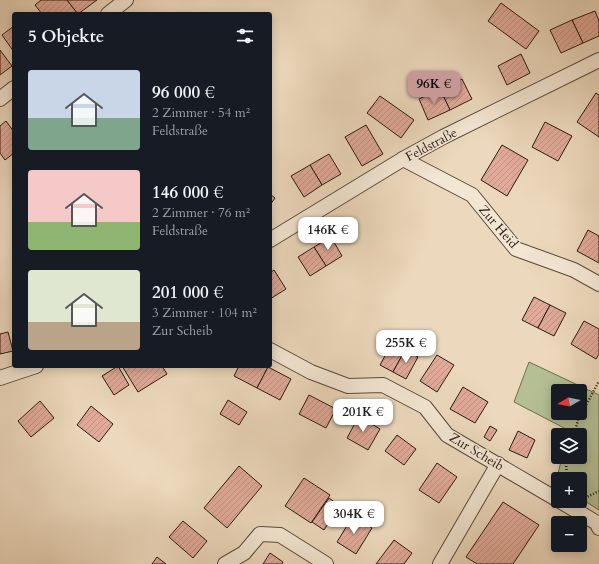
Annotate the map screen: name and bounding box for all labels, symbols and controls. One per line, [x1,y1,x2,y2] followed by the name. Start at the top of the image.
[28,25,104,48] text: 5 Objekte
[234,25,256,47] icon: filters
[406,71,462,105] pin: 96K €
[416,75,452,93] text: 96K €
[152,81,215,104] text: 96 000 €
[60,86,108,134] icon: home
[152,104,250,122] text: 2 Zimmer · 54 m²
[152,122,208,140] text: Feldstraße
[403,124,461,166] street label: Feldstraße
[152,181,224,204] text: 146 000 €
[60,186,108,234] icon: home
[474,201,522,252] street label: Zur Heid
[152,204,250,222] text: 2 Zimmer · 76 m²
[295,217,361,251] pin: 146K €
[307,221,349,239] text: 146K €
[152,222,208,240] text: Feldstraße
[152,281,224,304] text: 201 000 €
[60,286,108,334] icon: home
[152,304,257,322] text: 3 Zimmer · 104 m²
[152,322,213,340] text: Zur Scheib
[373,330,439,364] pin: 255K €
[385,334,427,352] text: 255K €
[551,384,587,420] north arrow
[551,384,587,552] map controls
[330,399,396,433] pin: 201K €
[342,403,384,421] text: 201K €
[446,428,507,475] street label: Zur Scheib
[551,428,587,464] button: layers
[551,472,587,508] button: +
[321,501,387,535] pin: 304K €
[333,505,375,523] text: 304K €
[551,516,587,552] button: −

